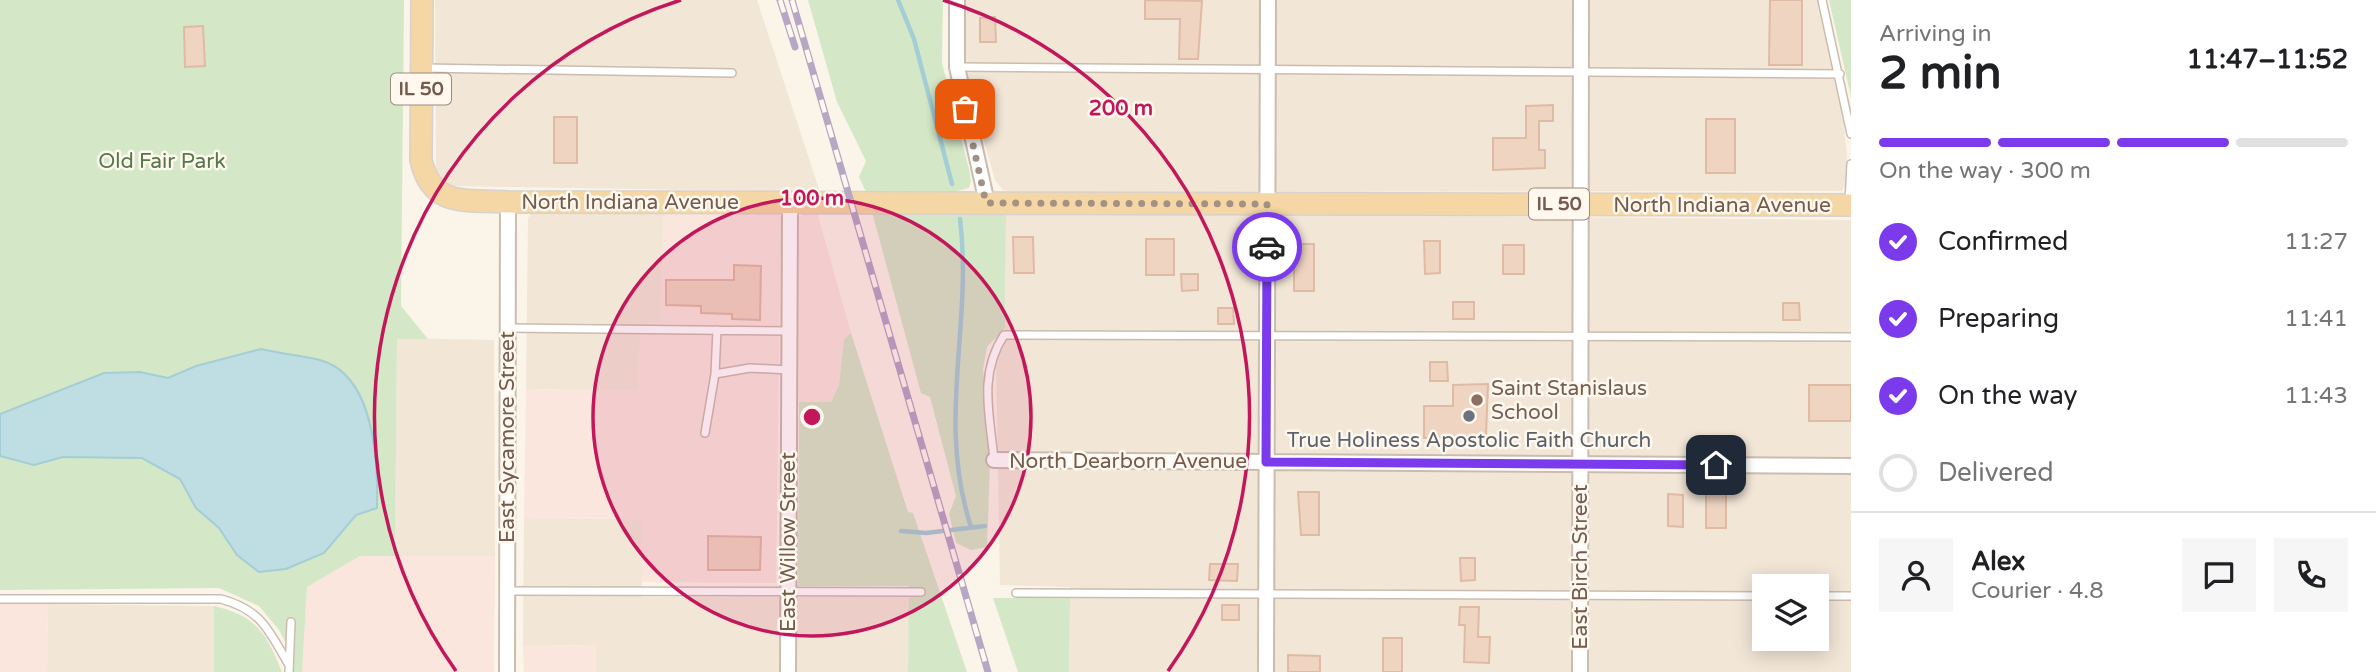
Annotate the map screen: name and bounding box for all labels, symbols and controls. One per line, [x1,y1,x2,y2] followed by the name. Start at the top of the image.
[1879,20,1992,48] text: Arriving in
[2187,44,2348,75] text: 11:47–11:52
[1879,46,2002,101] text: 2 min
[391,74,451,104] road number: IL 50
[935,79,995,139] pin
[946,90,984,128] icon: bag
[1089,96,1153,121] text: 200 m
[98,149,226,174] park label: Old Fair Park
[1879,157,2091,185] text: On the way · 300 m
[780,186,844,211] text: 100 m
[1529,188,1589,220] road number: IL 50
[521,190,739,215] street label: North Indiana Avenue
[1613,193,1831,218] street label: North Indiana Avenue
[1232,212,1302,282] courier
[1879,223,1917,261] icon: check
[1938,226,2068,257] text: Confirmed
[1248,228,1286,266] icon: car
[2284,228,2348,256] text: 11:27
[1879,300,1917,338] icon: check
[1938,303,2059,334] text: Preparing
[2284,305,2348,333] text: 11:41
[495,331,520,543] street label: East Sycamore Street
[1491,376,1647,425] place label: Saint Stanislaus School
[1879,377,1917,415] icon: check
[1938,380,2078,411] text: On the way
[2284,382,2348,410] text: 11:43
[1469,392,1485,408] marker: Saint Stanislaus School
[800,405,824,429] centre of rings
[1461,408,1477,424] marker: True Holiness Apostolic Faith Church
[1287,428,1651,453] place label: True Holiness Apostolic Faith Church
[1686,435,1746,495] pin
[1697,446,1735,484] icon: home
[1009,449,1247,474] street label: North Dearborn Avenue
[776,452,801,632] street label: East Willow Street
[1938,457,2054,488] text: Delivered
[1568,484,1593,650] street label: East Birch Street
[1879,538,1953,612] button: person
[2182,538,2256,612] button: chat
[2274,538,2348,612] button: phone
[1971,546,2025,577] text: Alex
[1752,574,1829,651] map controls
[1752,574,1829,651] button: layers
[1971,577,2104,605] text: Courier · 4.8

